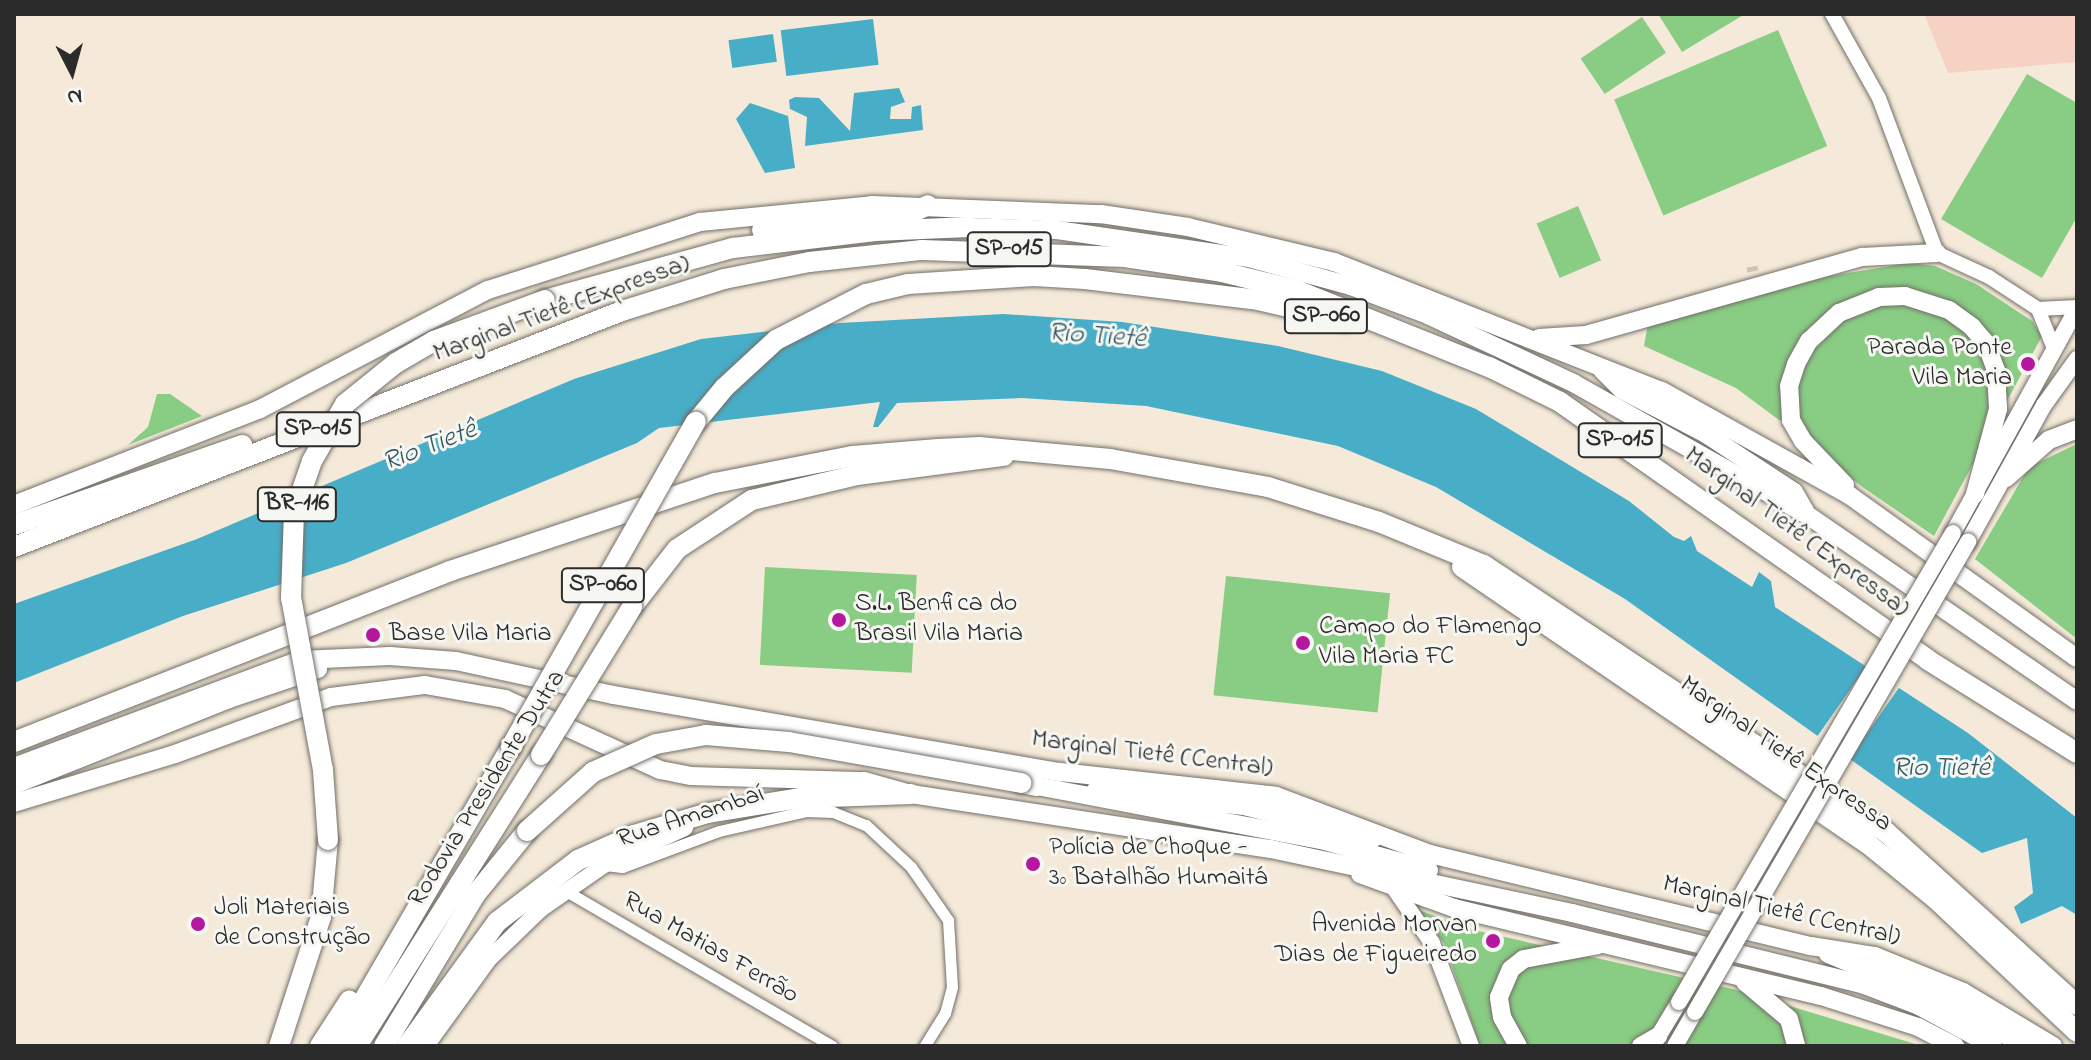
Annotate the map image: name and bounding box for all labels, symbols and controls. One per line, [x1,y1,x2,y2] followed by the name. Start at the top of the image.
[32,32,112,112] north arrow
[65,79,84,113] text: N
[965,229,1053,269] road number: SP-015
[430,249,694,371] street label: Marginal Tietê (Expressa)
[1282,296,1370,336] road number: SP-060
[1047,317,1147,357] water label: Rio Tietê
[1867,333,2012,394] place label: Parada Ponte Vila Maria
[2019,355,2037,373] marker: Parada Ponte Vila Maria
[274,409,362,449] road number: SP-015
[378,414,482,480] water label: Rio Tietê
[1576,420,1664,460] road number: SP-015
[1677,441,1915,625] street label: Marginal Tietê (Expressa)
[255,484,339,524] road number: BR-116
[559,565,647,605] road number: SP-060
[855,589,1023,650] place label: S.L. Benfica do Brasil Vila Maria
[830,611,848,629] marker: S.L. Benfica do Brasil Vila Maria
[1319,612,1541,674] place label: Campo do Flamengo Vila Maria FC
[389,619,552,651] place label: Base Vila Maria
[364,626,382,644] marker: Base Vila Maria
[1294,634,1312,652] marker: Campo do Flamengo Vila Maria FC
[402,665,574,913] street label: Rodovia Presidente Dutra
[1673,670,1897,840] street label: Marginal Tietê Expressa
[1030,725,1274,785] street label: Marginal Tietê (Central)
[1892,752,1990,786] water label: Rio Tietê
[614,780,768,856] street label: Rua Amambaí
[1049,833,1268,894] place label: Polícia de Choque - 3º Batalhão Humaitá
[1024,855,1042,873] marker: Polícia de Choque - 3º Batalhão Humaitá
[1659,870,1903,954] street label: Marginal Tietê (Central)
[616,886,804,1012] street label: Rua Matias Ferrão
[214,893,370,954] place label: Joli Materiais de Construção
[1275,910,1477,972] place label: Avenida Morvan Dias de Figueiredo
[189,915,207,933] marker: Joli Materiais de Construção
[1484,932,1502,950] marker: Avenida Morvan Dias de Figueiredo

